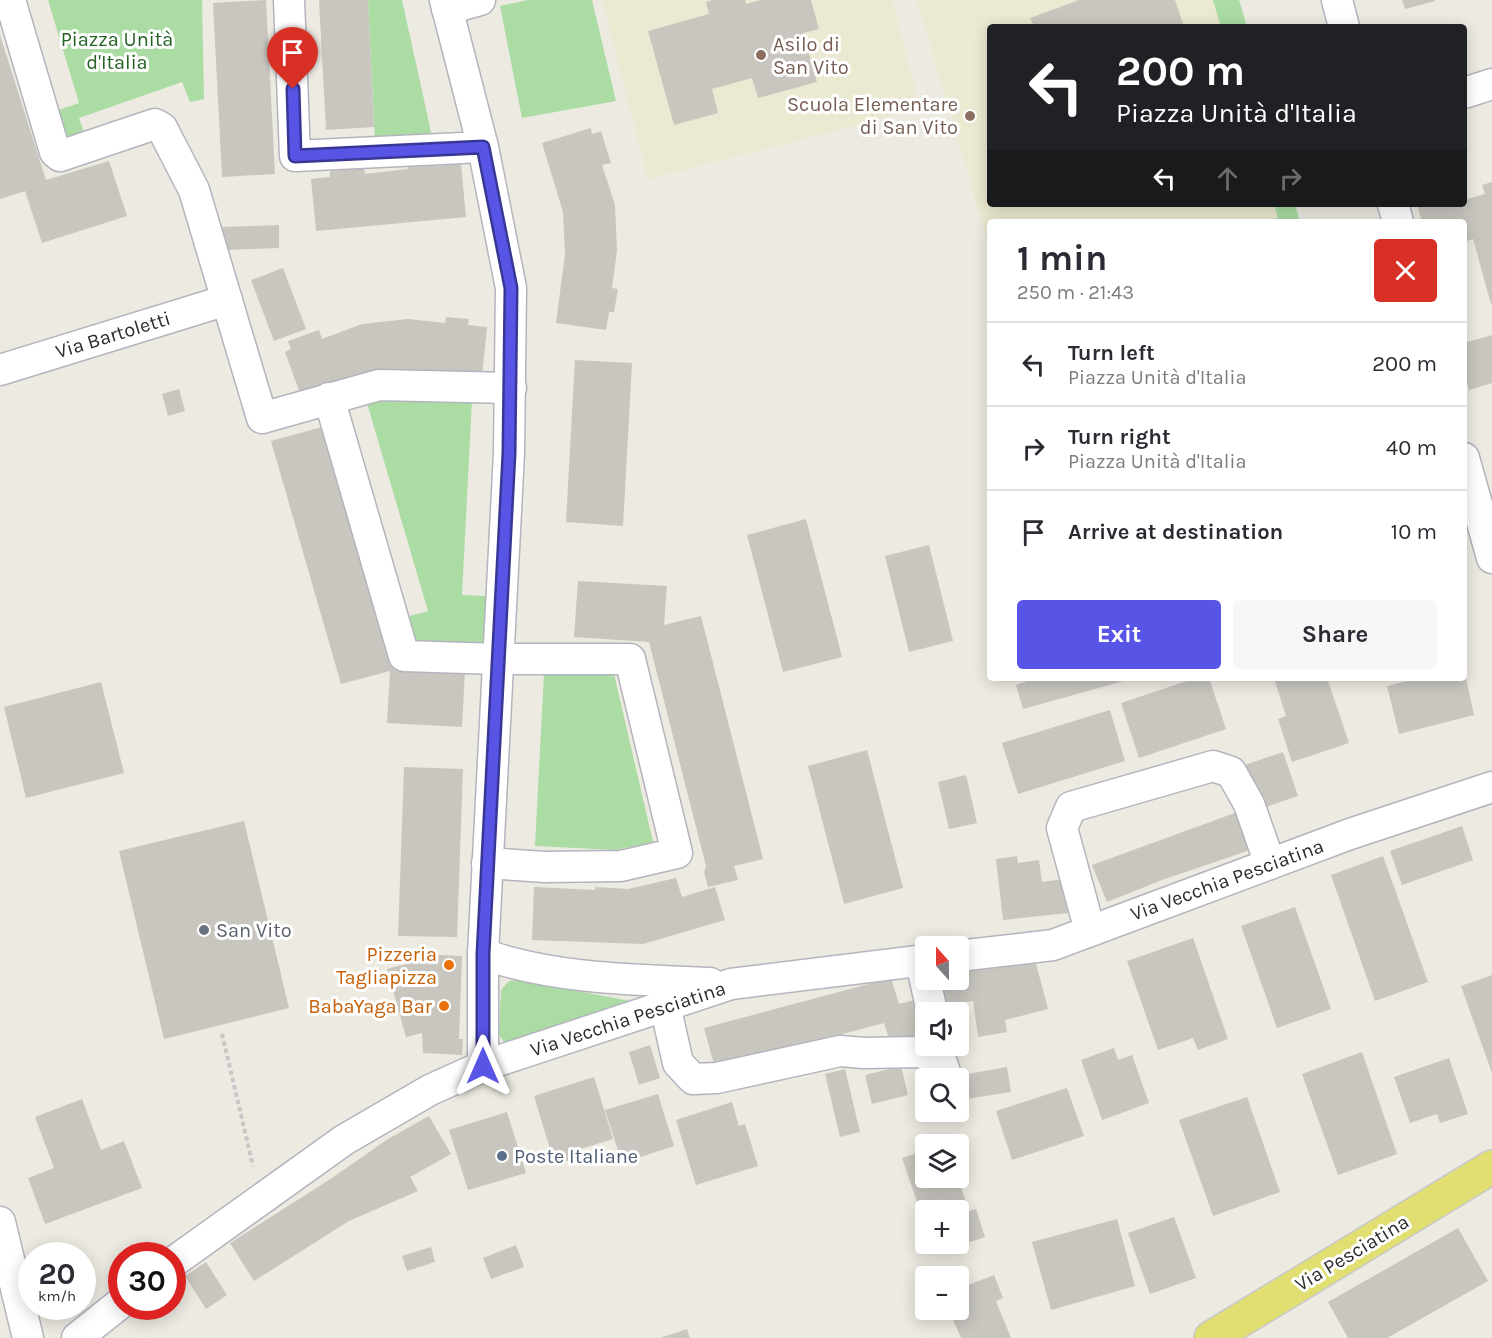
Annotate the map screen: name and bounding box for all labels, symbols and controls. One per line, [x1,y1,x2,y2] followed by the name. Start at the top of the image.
[267,27,318,89] pin
[61,28,173,74] park label: Piazza Unità d'Italia
[773,33,849,79] place label: Asilo di San Vito
[276,36,309,69] icon: arrive
[1116,46,1245,96] text: 200 m
[754,48,768,62] marker: Asilo di San Vito
[1017,48,1095,126] icon: left
[787,93,958,139] place label: Scuola Elementare di San Vito
[1116,97,1357,129] text: Piazza Unità d'Italia
[963,109,977,123] marker: Scuola Elementare di San Vito
[1148,162,1181,195] icon: left
[1211,162,1244,195] icon: ahead
[1274,162,1307,195] icon: right
[1017,237,1107,279] text: 1 min
[1374,239,1437,302] button: close
[1017,281,1134,304] text: 250 m · 21:43
[53,307,173,363] street label: Via Bartoletti
[1068,340,1155,366] text: Turn left
[1017,348,1050,381] icon: left
[1372,351,1437,377] text: 200 m
[1068,366,1246,389] text: Piazza Unità d'Italia
[1068,424,1171,450] text: Turn right
[1017,432,1050,465] icon: right
[1386,435,1437,461] text: 40 m
[1068,450,1246,473] text: Piazza Unità d'Italia
[1017,516,1050,549] icon: arrive
[1068,519,1283,545] text: Arrive at destination
[1391,519,1437,545] text: 10 m
[1017,600,1221,669] button: Exit
[1233,600,1437,669] button: Share
[1127,834,1327,926] street label: Via Vecchia Pesciatina
[216,919,292,942] place label: San Vito
[197,923,211,937] marker: San Vito
[915,936,969,990] north arrow
[915,936,969,1320] map controls
[336,943,437,989] place label: Pizzeria Tagliapizza
[442,958,456,972] marker: Pizzeria Tagliapizza
[527,977,729,1061] street label: Via Vecchia Pesciatina
[308,995,433,1018] place label: BabaYaga Bar
[437,999,451,1013] marker: BabaYaga Bar
[915,1002,969,1056] button: sound
[451,1034,515,1098] position arrow
[915,1068,969,1122] button: search
[915,1134,969,1188] button: layers
[514,1145,638,1168] place label: Poste Italiane
[495,1149,509,1163] marker: Poste Italiane
[915,1200,969,1254] button: +
[1291,1210,1413,1296] street label: Via Pesciatina
[108,1242,186,1320] speed limit sign: 30
[38,1256,76,1292] text: 20
[915,1266,969,1320] button: −
[38,1287,76,1305] text: km/h

